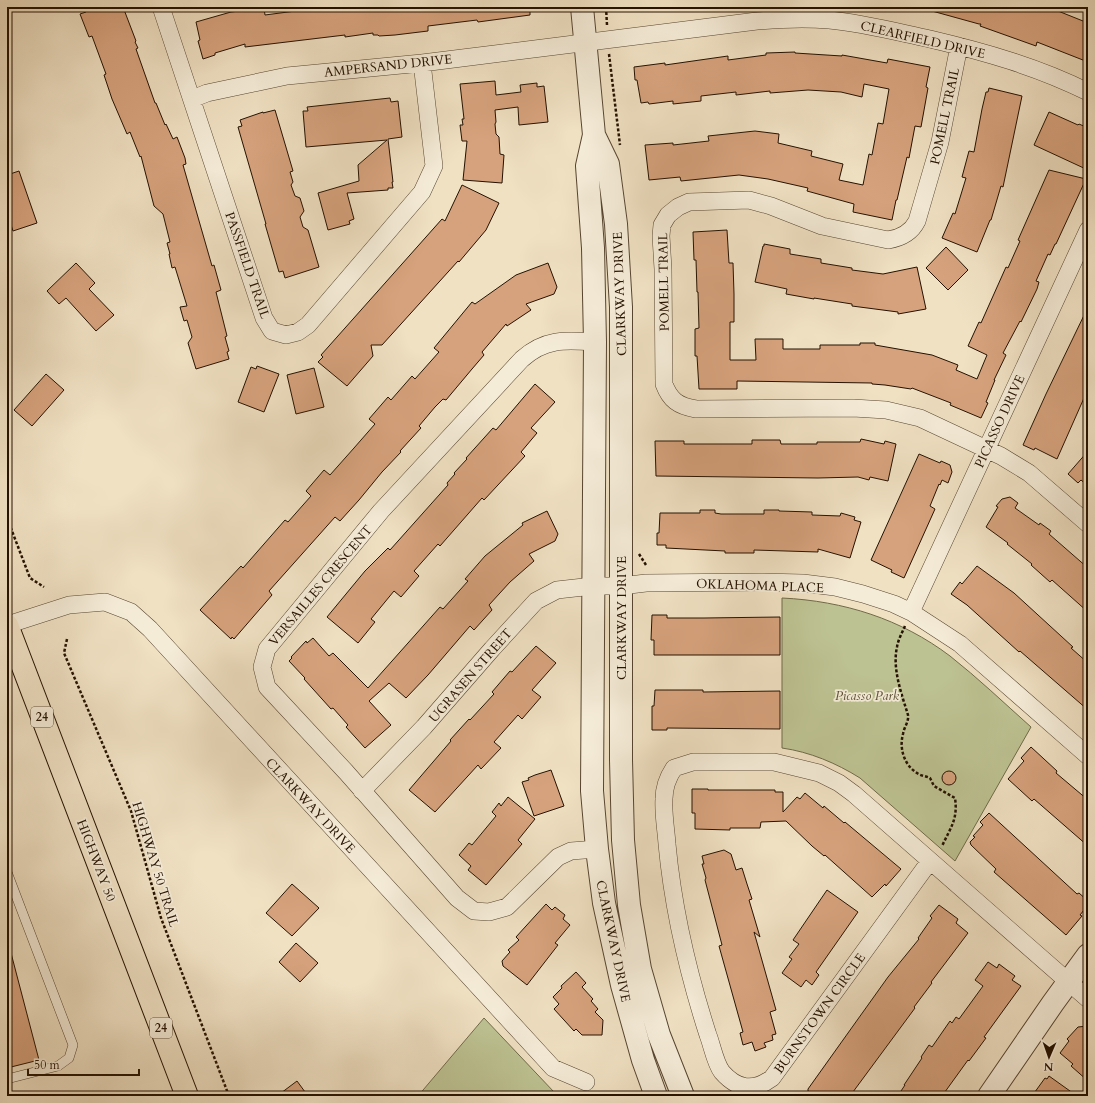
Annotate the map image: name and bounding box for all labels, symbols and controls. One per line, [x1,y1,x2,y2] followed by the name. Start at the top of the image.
[859,17,987,63] street label: CLEARFIELD DRIVE
[323,50,453,82] street label: AMPERSAND DRIVE
[926,66,964,166] street label: POMELL TRAIL
[220,210,274,321] street label: PASSFIELD TRAIL
[609,232,631,356] street label: CLARKWAY DRIVE
[654,232,674,331] street label: POMELL TRAIL
[970,372,1029,471] street label: PICASSO DRIVE
[265,521,377,650] street label: VERSAILLES CRESCENT
[613,556,631,680] street label: CLARKWAY DRIVE
[696,575,824,597] street label: OKLAHOMA PLACE
[425,625,517,726] street label: UGRASEN STREET
[835,687,900,705] park label: Picasso Park
[31,707,53,727] road number: 24
[261,754,359,857] street label: CLARKWAY DRIVE
[127,799,183,929] street label: HIGHWAY 50 TRAIL
[72,817,120,904] street label: HIGHWAY 50
[591,879,635,1004] street label: CLARKWAY DRIVE
[770,950,870,1078] street label: BURNSTOWN CIRCLE
[150,1018,172,1038] road number: 24
[1029,1037,1069,1077] north arrow
[28,1051,139,1077] scale bar
[34,1057,61,1073] text: 50 m
[1043,1059,1054,1074] text: N

